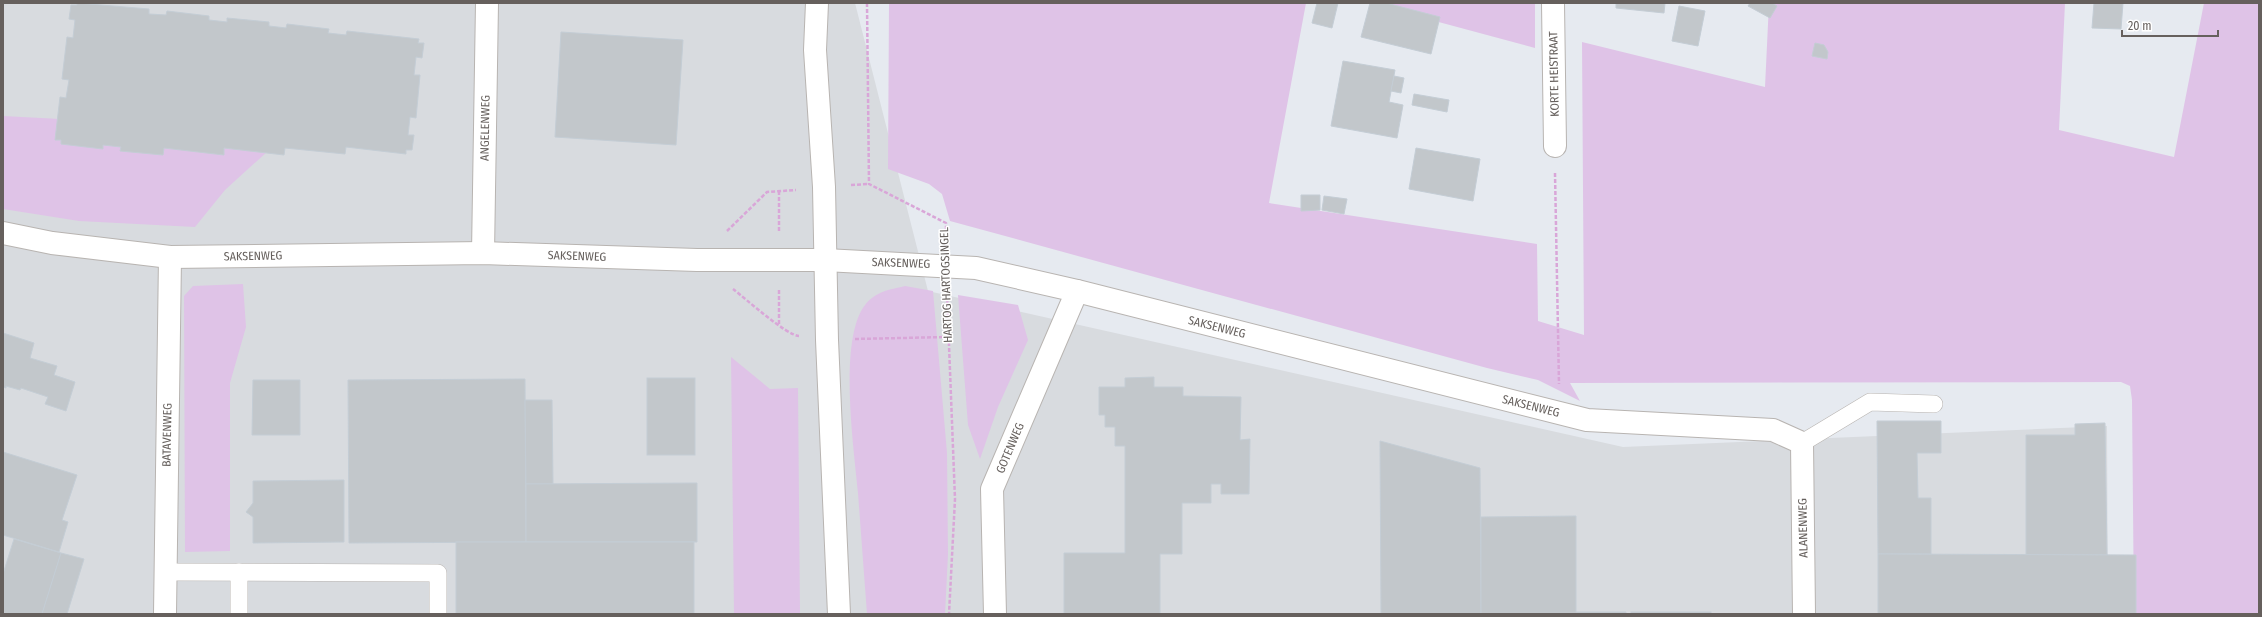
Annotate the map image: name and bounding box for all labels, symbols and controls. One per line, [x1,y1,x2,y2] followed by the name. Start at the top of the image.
[2122,12,2218,38] scale bar
[2128,19,2152,33] text: 20 m
[1546,31,1562,117] street label: KORTE HEISTRAAT
[477,95,493,161] street label: ANGELENWEG
[937,226,955,343] street label: HARTOG HARTOGSINGEL
[224,248,283,264] street label: SAKSENWEG
[547,248,607,264] street label: SAKSENWEG
[871,255,931,271] street label: SAKSENWEG
[1187,313,1247,341] street label: SAKSENWEG
[1501,392,1561,420] street label: SAKSENWEG
[159,403,175,467] street label: BATAVENWEG
[993,420,1027,476] street label: GOTENWEG
[1795,498,1811,558] street label: ALANENWEG

